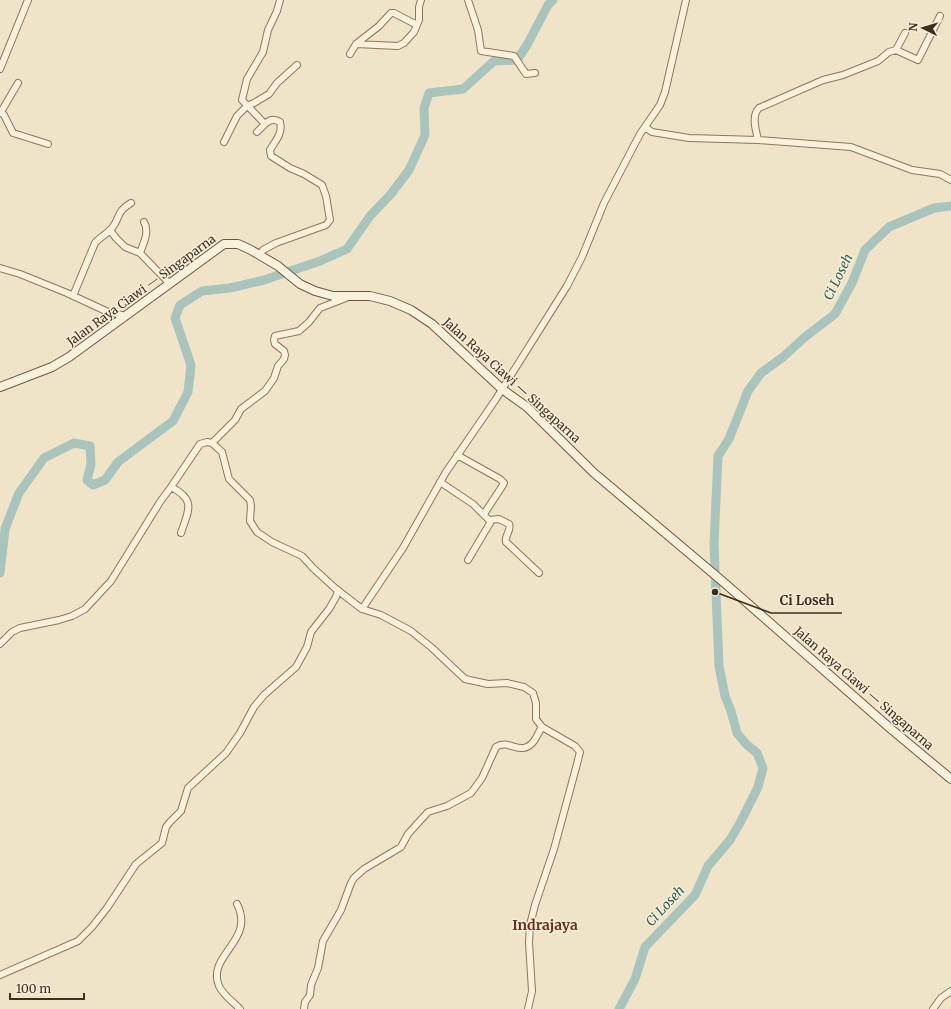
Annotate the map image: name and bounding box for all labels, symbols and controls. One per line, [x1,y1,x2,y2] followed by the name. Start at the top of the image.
[903,8,943,48] north arrow
[906,22,920,32] text: N
[63,231,219,349] street label: Jalan Raya Ciawi — Singaparna
[819,251,857,303] water label: Ci Loseh
[439,314,584,446] street label: Jalan Raya Ciawi — Singaparna
[771,588,842,613] callout: Ci Loseh
[780,592,835,609] text: Ci Loseh
[790,623,937,753] street label: Jalan Raya Ciawi — Singaparna
[642,882,688,930] water label: Ci Loseh
[512,916,578,934] district label: Indrajaya
[10,975,84,1001] scale bar
[16,981,51,996] text: 100 m

